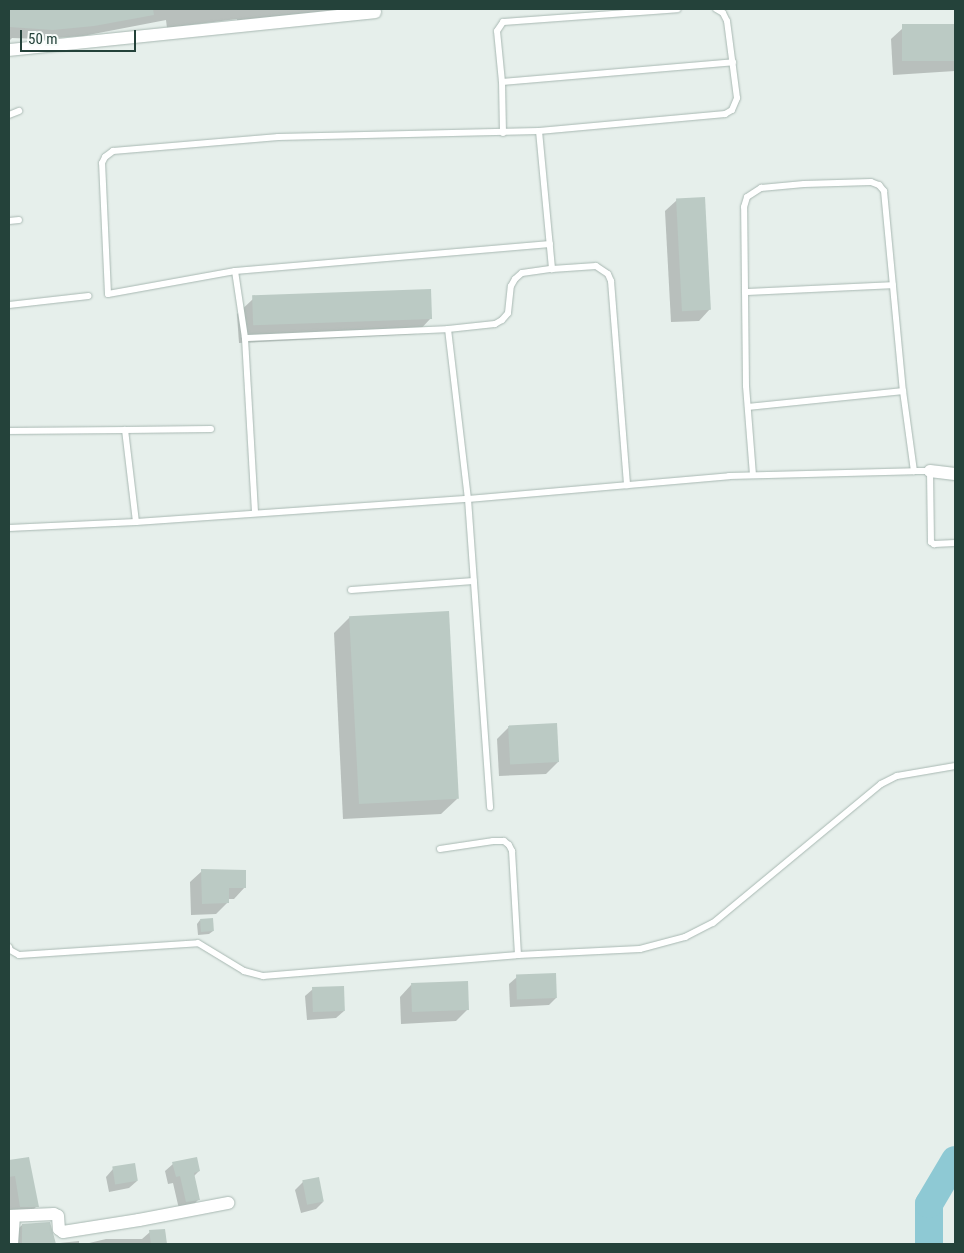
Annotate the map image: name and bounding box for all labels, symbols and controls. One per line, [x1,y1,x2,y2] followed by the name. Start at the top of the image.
[22,20,139,52] scale bar
[28,30,58,48] text: 50 m

